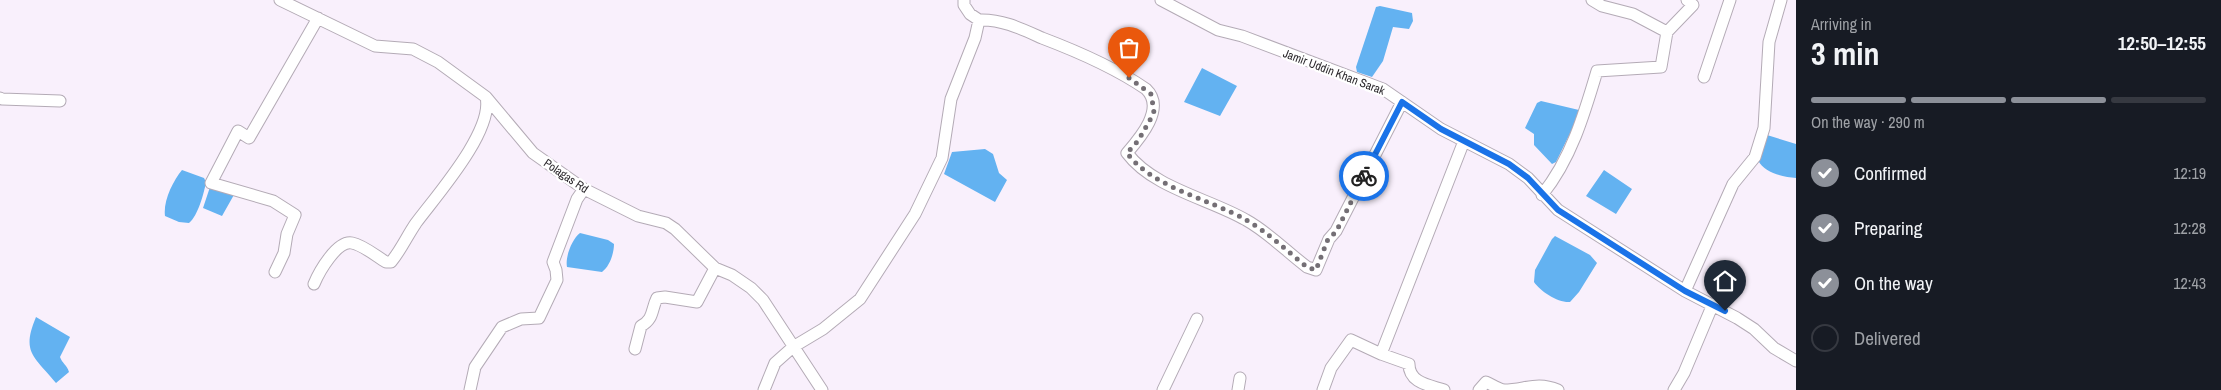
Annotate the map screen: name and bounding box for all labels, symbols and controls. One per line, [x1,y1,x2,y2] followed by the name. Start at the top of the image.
[1811,13,1872,35] text: Arriving in
[1108,27,1150,78] pin
[2118,30,2206,56] text: 12:50–12:55
[1811,32,1880,75] text: 3 min
[1115,34,1143,62] icon: bag
[1281,45,1387,99] street label: Jamir Uddin Khan Sarak
[1811,111,1925,133] text: On the way · 290 m
[1339,151,1389,201] courier
[540,155,592,197] street label: Polagas Rd
[1811,159,1839,187] icon: check
[1854,160,1927,186] text: Confirmed
[1350,162,1378,190] icon: bike
[2173,162,2206,184] text: 12:19
[1811,214,1839,242] icon: check
[1854,215,1922,241] text: Preparing
[2173,217,2206,239] text: 12:28
[1704,260,1746,311] pin
[1711,267,1739,295] icon: home
[1811,269,1839,297] icon: check
[1854,270,1933,296] text: On the way
[2173,272,2206,294] text: 12:43
[1854,325,1921,351] text: Delivered

